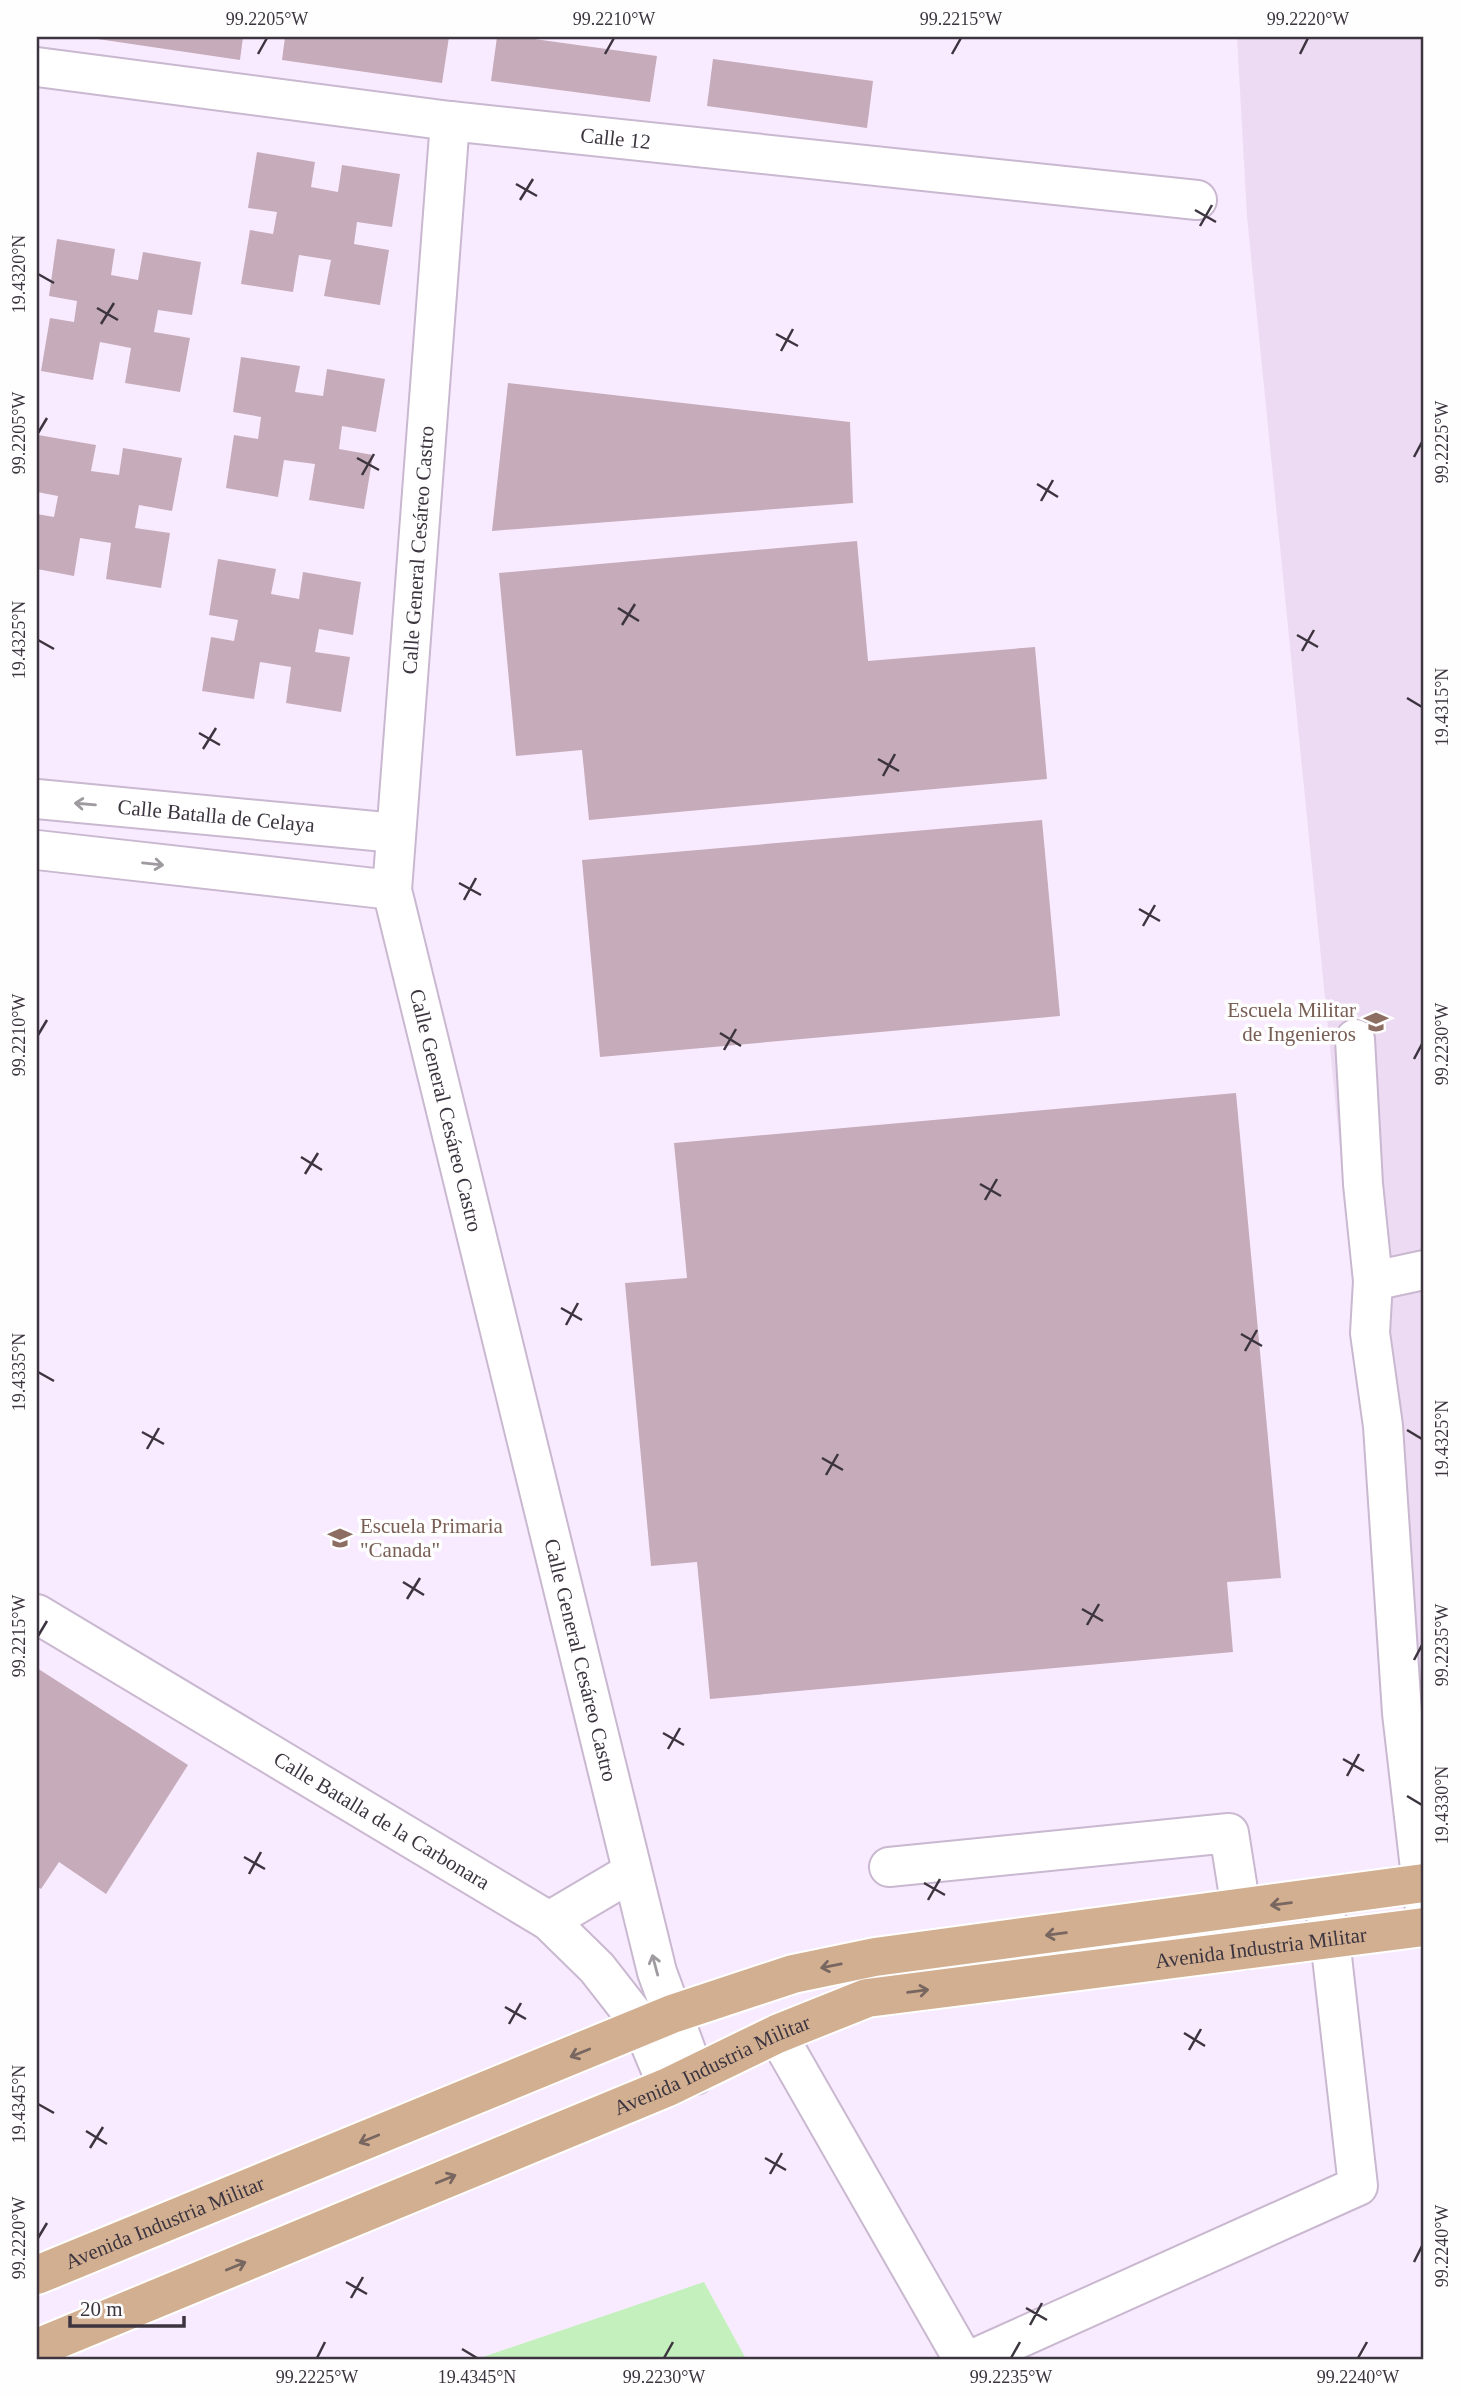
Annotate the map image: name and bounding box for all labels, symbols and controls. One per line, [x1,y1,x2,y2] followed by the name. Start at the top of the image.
[226,9,308,29] text: 99.2205°W
[573,9,655,29] text: 99.2210°W
[920,9,1002,29] text: 99.2215°W
[1267,9,1349,29] text: 99.2220°W
[579,123,652,154] street label: Calle 12
[9,235,29,313] text: 19.4320°N
[9,392,29,474] text: 99.2205°W
[1432,401,1452,483] text: 99.2225°W
[397,425,439,675] street label: Calle General Cesáreo Castro
[9,601,29,679] text: 19.4325°N
[1432,668,1452,746] text: 19.4315°N
[117,795,316,837] street label: Calle Batalla de Celaya
[74,797,96,810] one-way arrow
[141,857,164,870] one-way arrow
[405,986,487,1234] street label: Calle General Cesáreo Castro
[9,994,29,1076] text: 99.2210°W
[1227,998,1356,1046] place label: Escuela Militar de Ingenieros
[1432,1003,1452,1085] text: 99.2230°W
[1362,1008,1390,1036] school or university icon: Escuela Militar de Ingenieros
[9,1333,29,1411] text: 19.4335°N
[1432,1400,1452,1478] text: 19.4325°N
[360,1514,504,1562] place label: Escuela Primaria "Canada"
[326,1524,354,1552] school or university icon: Escuela Primaria "Canada"
[539,1536,622,1784] street label: Calle General Cesáreo Castro
[9,1595,29,1677] text: 99.2215°W
[1432,1604,1452,1686] text: 99.2235°W
[270,1747,495,1895] street label: Calle Batalla de la Carbonara
[1432,1766,1452,1844] text: 19.4330°N
[1270,1898,1293,1911] one-way arrow
[1154,1922,1368,1973] street label: Avenida Industria Militar
[1045,1927,1068,1940] one-way arrow
[648,1954,661,1976] one-way arrow
[820,1960,843,1973] one-way arrow
[906,1985,929,1998] one-way arrow
[610,2010,814,2120] street label: Avenida Industria Militar
[569,2047,591,2060] one-way arrow
[9,2065,29,2143] text: 19.4345°N
[359,2133,381,2146] one-way arrow
[61,2171,268,2274] street label: Avenida Industria Militar
[435,2172,456,2185] one-way arrow
[9,2197,29,2279] text: 99.2220°W
[1432,2205,1452,2287] text: 99.2240°W
[224,2258,246,2271] one-way arrow
[70,2284,184,2328] scale bar
[80,2297,123,2321] text: 20 m
[276,2367,358,2387] text: 99.2225°W
[438,2367,516,2387] text: 19.4345°N
[623,2367,705,2387] text: 99.2230°W
[970,2367,1052,2387] text: 99.2235°W
[1317,2367,1399,2387] text: 99.2240°W

